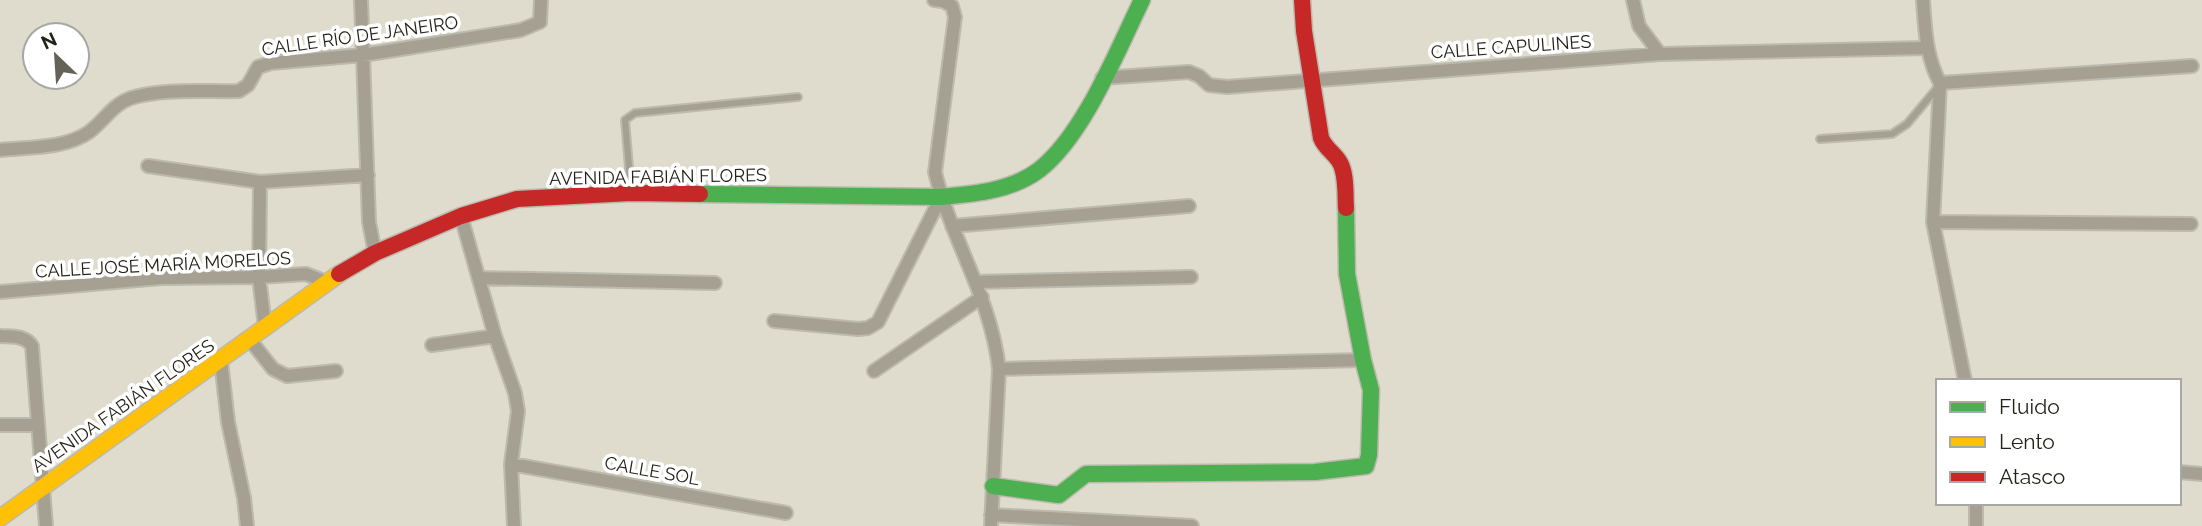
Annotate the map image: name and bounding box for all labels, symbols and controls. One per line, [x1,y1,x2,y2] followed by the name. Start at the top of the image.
[260,10,460,60] street label: CALLE RÍO DE JANEIRO
[21,21,91,91] north arrow
[38,28,60,54] text: N
[1430,30,1592,63] street label: CALLE CAPULINES
[549,163,767,189] street label: AVENIDA FABIÁN FLORES
[35,246,291,282] street label: CALLE JOSÉ MARÍA MORELOS
[27,334,218,477] street label: AVENIDA FABIÁN FLORES
[1936,379,2181,505] legend
[1999,394,2060,419] text: Fluido
[1999,429,2055,454] text: Lento
[603,452,702,489] street label: CALLE SOL
[1999,464,2065,489] text: Atasco

